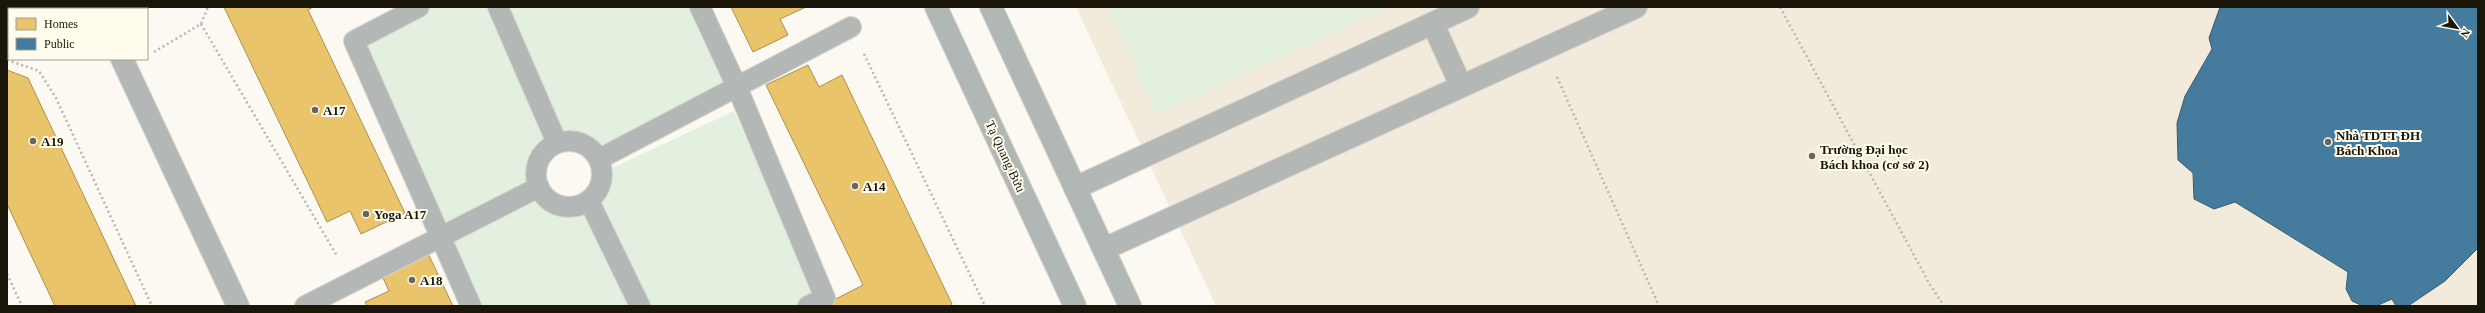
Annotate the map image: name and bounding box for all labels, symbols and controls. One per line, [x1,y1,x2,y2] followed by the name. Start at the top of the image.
[8,8,148,60] legend
[2437,8,2477,48] north arrow
[44,17,78,31] text: Homes
[2458,27,2473,40] text: N
[44,37,75,51] text: Public
[323,103,346,118] place label: A17
[310,105,320,115] marker: A17
[982,118,1029,195] street label: Tạ Quang Bửu
[2336,128,2420,158] place label: Nhà TDTT ĐH Bách Khoa
[41,134,64,149] place label: A19
[28,136,38,146] marker: A19
[2323,137,2333,147] marker: Nhà TDTT ĐH Bách Khoa
[1820,142,1929,172] place label: Trường Đại học Bách khoa (cơ sở 2)
[1807,151,1817,161] marker: Trường Đại học Bách khoa (cơ sở 2)
[863,179,886,194] place label: A14
[850,181,860,191] marker: A14
[374,207,427,222] place label: Yoga A17
[361,209,371,219] marker: Yoga A17
[420,273,443,288] place label: A18
[407,275,417,285] marker: A18

